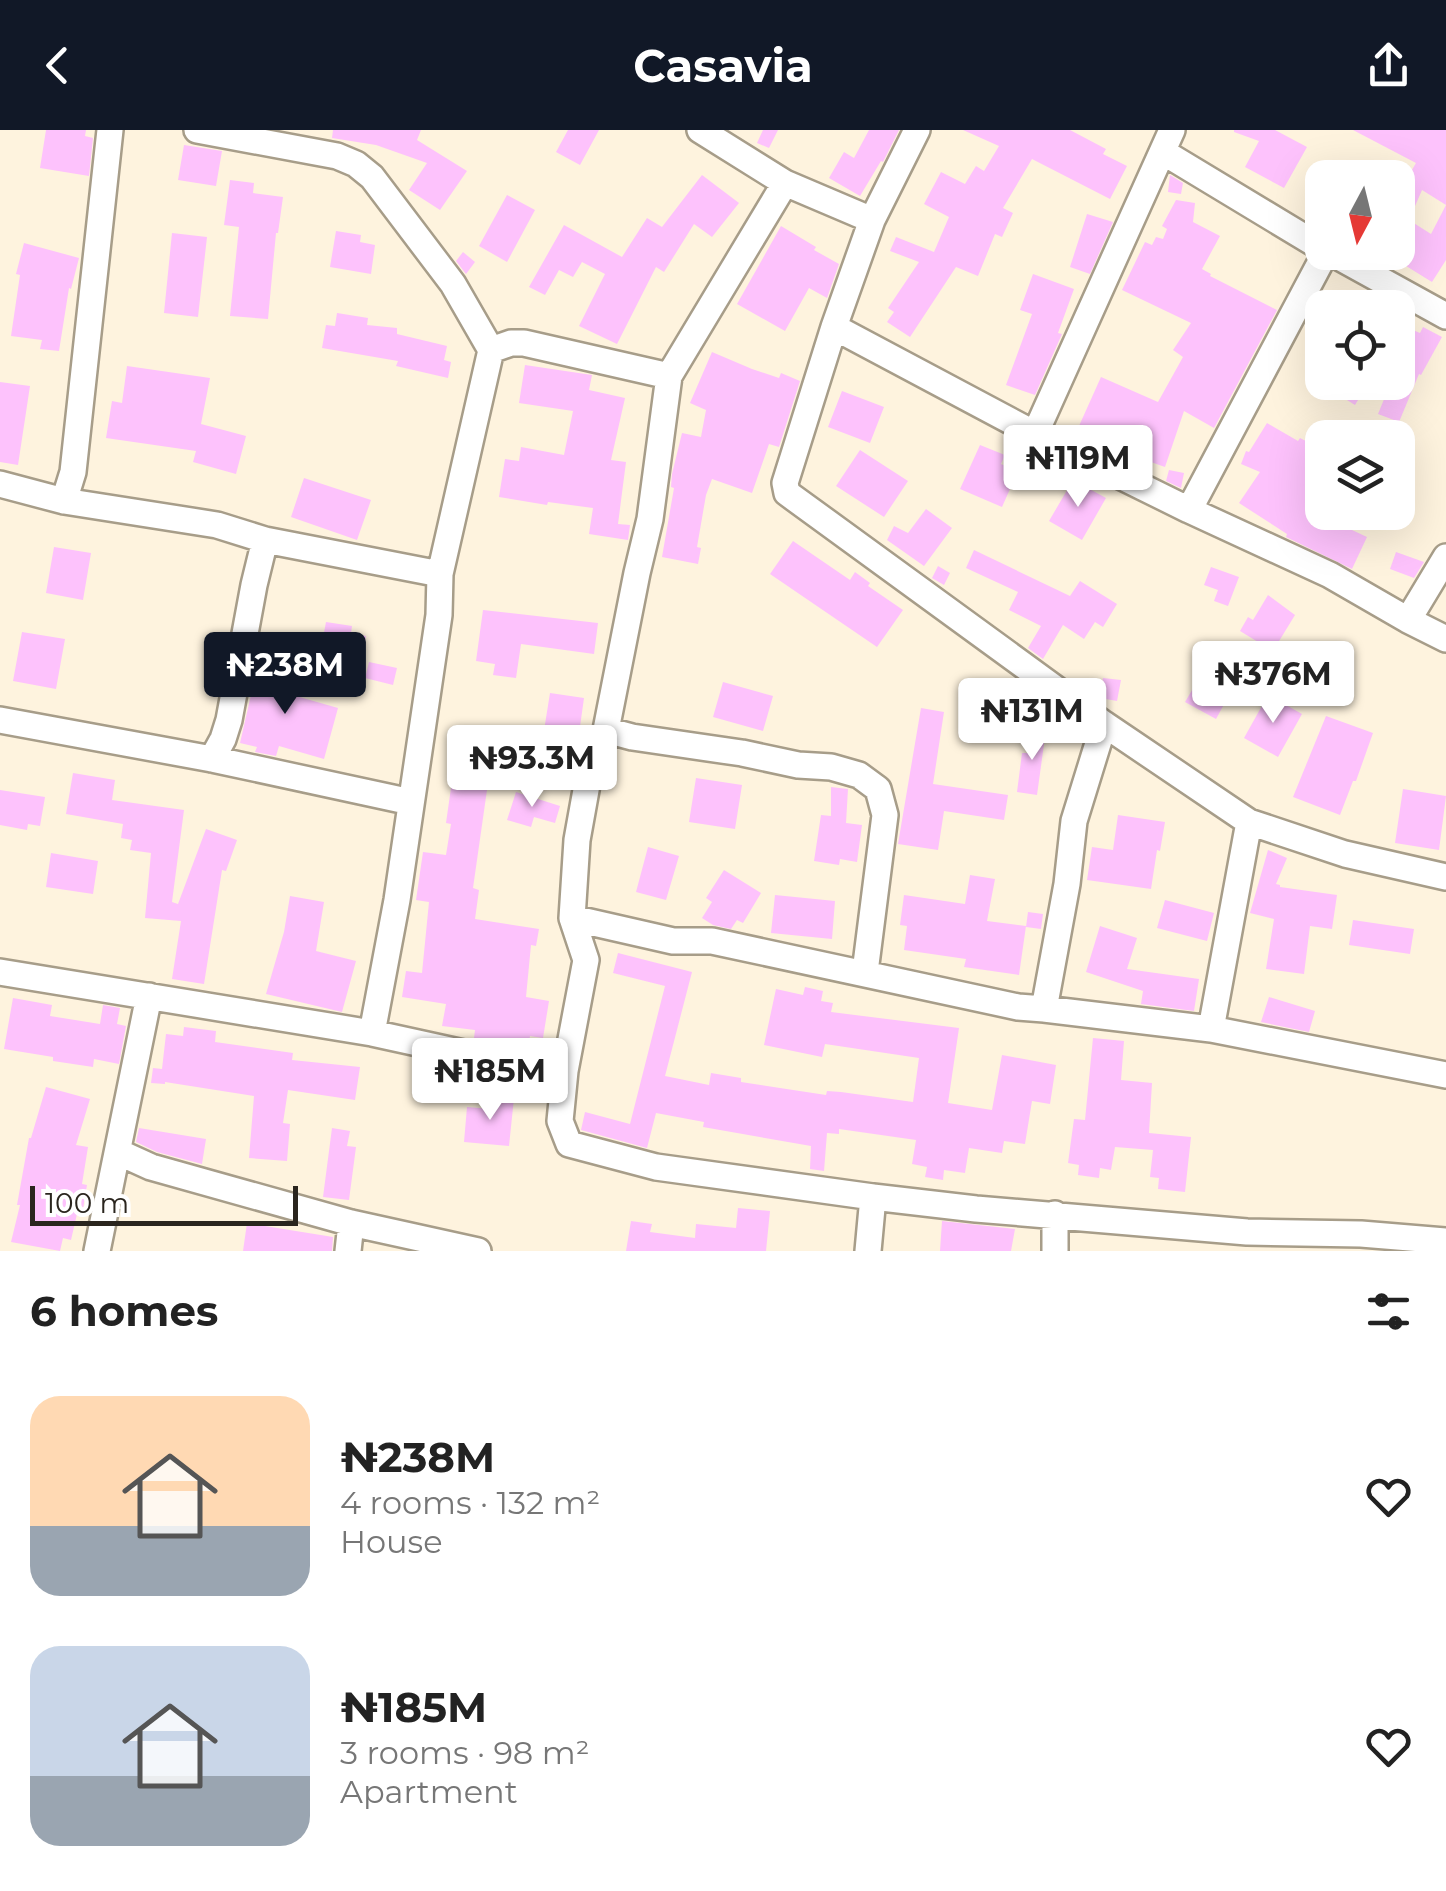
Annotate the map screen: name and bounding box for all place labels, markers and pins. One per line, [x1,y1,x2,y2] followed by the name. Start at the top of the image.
[1008,425,1148,510] pin: ₦119M
[215,632,355,717] pin: ₦238M
[1203,641,1343,726] pin: ₦376M
[962,678,1102,763] pin: ₦131M
[451,725,613,810] pin: ₦93.3M
[420,1038,560,1123] pin: ₦185M

